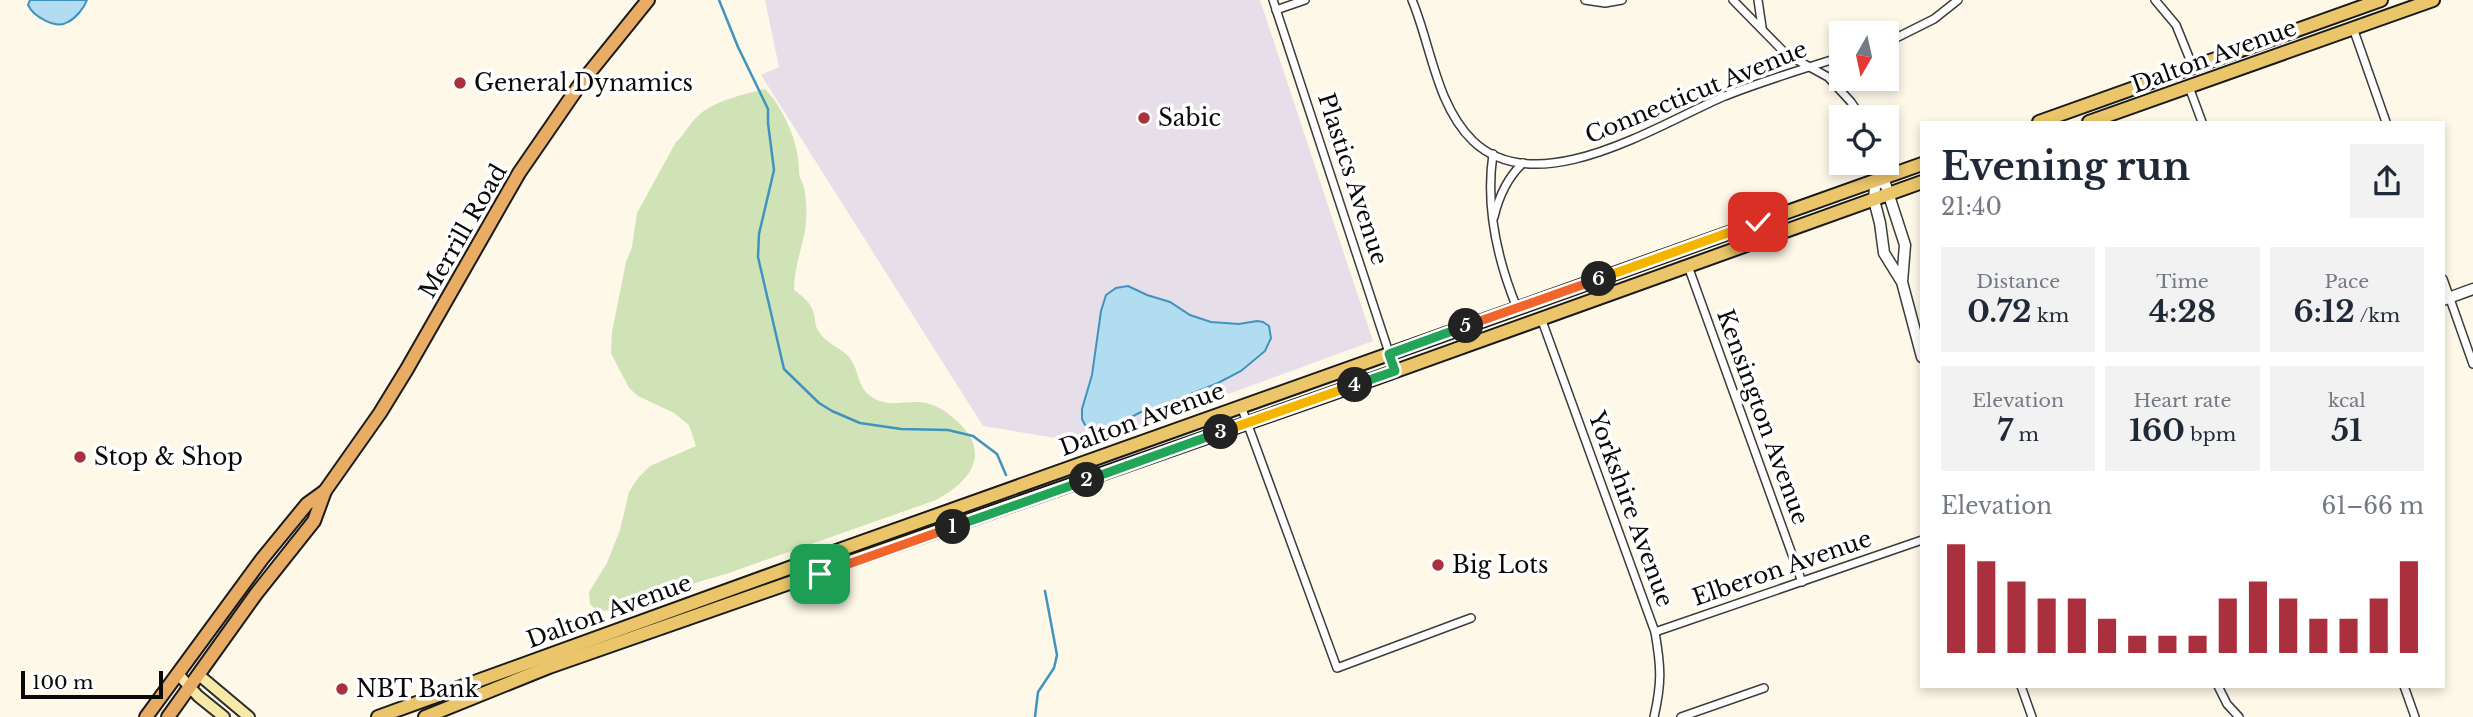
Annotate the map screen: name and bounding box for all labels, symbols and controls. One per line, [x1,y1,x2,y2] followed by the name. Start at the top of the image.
[2128,13,2300,99] street label: Dalton Avenue
[1829,21,1899,91] north arrow
[1829,21,1899,175] map controls
[1581,35,1811,149] street label: Connecticut Avenue
[474,69,693,97] place label: General Dynamics
[452,75,468,91] marker: General Dynamics
[1312,90,1394,268] street label: Plastics Avenue
[1158,104,1221,132] place label: Sabic
[1829,105,1899,175] button: locate
[1136,110,1152,126] marker: Sabic
[1941,143,2190,190] text: Evening run
[2350,144,2424,218] button: share
[413,159,513,303] street label: Merrill Road
[1728,192,1788,252] pin
[1941,193,2002,221] text: 21:40
[1739,203,1777,241] icon: check
[1582,262,1616,296] pin: 6
[1592,267,1605,290] text: 6
[1976,270,2060,293] text: Distance
[2156,270,2209,293] text: Time
[2325,270,2369,293] text: Pace
[1967,293,2032,330] text: 0.72
[2149,293,2216,330] text: 4:28
[2293,293,2355,330] text: 6:12
[2032,304,2069,327] text: km
[2355,304,2400,327] text: /km
[1711,305,1815,529] street label: Kensington Avenue
[1448,308,1484,344] pin: 5
[1460,314,1471,337] text: 5
[1338,368,1372,402] pin: 4
[1348,373,1361,396] text: 4
[1056,376,1228,462] street label: Dalton Avenue
[1972,389,2064,412] text: Elevation
[2134,389,2231,412] text: Heart rate
[2328,389,2366,412] text: kcal
[1582,406,1679,611] street label: Yorkshire Avenue
[1998,412,2013,449] text: 7
[2129,412,2185,449] text: 160
[2331,412,2362,449] text: 51
[1204,414,1238,450] pin: 3
[1214,420,1227,443] text: 3
[2013,423,2039,446] text: m
[2185,423,2236,446] text: bpm
[94,443,243,471] place label: Stop & Shop
[72,449,88,465] marker: Stop & Shop
[1070,462,1104,498] pin: 2
[1080,468,1093,491] text: 2
[1941,492,2052,520] text: Elevation
[2321,492,2424,520] text: 61–66 m
[936,510,970,544] pin: 1
[948,515,957,538] text: 1
[1689,524,1875,612] street label: Elberon Avenue
[790,544,850,604] pin
[1452,551,1549,579] place label: Big Lots
[801,555,839,593] icon: arrive
[1430,557,1446,573] marker: Big Lots
[523,568,695,654] street label: Dalton Avenue
[21,668,163,700] scale bar
[32,671,93,694] text: 100 m
[356,675,480,703] place label: NBT Bank
[334,681,350,697] marker: NBT Bank

